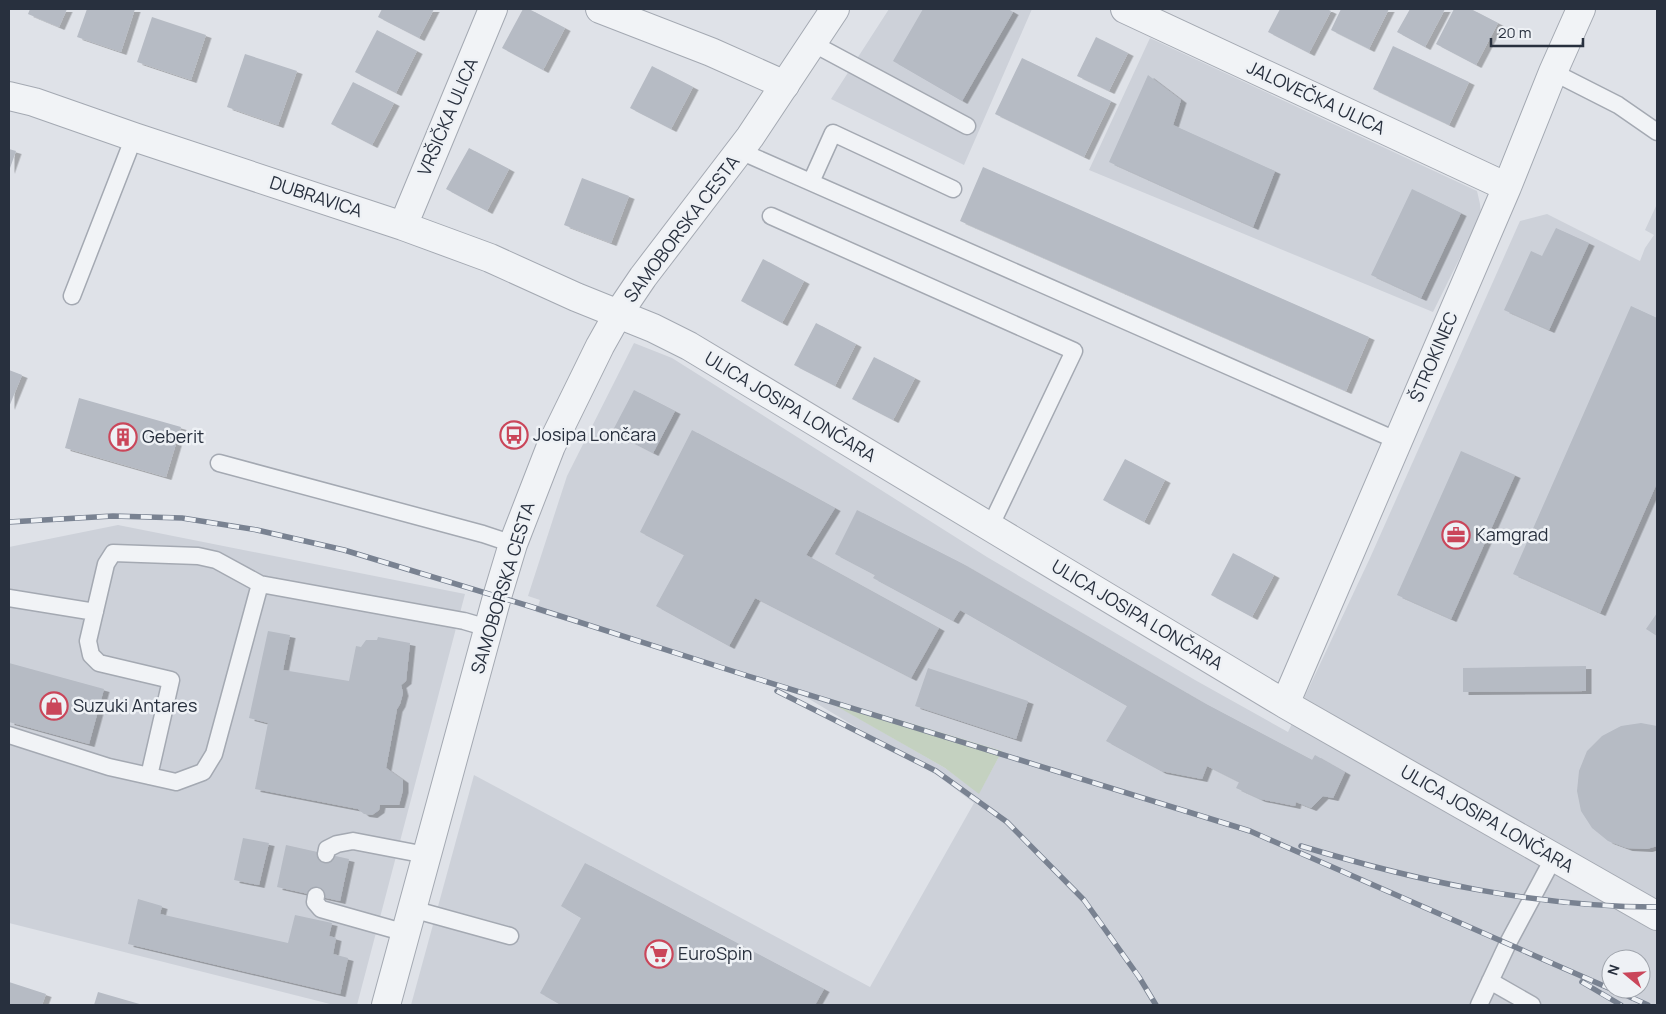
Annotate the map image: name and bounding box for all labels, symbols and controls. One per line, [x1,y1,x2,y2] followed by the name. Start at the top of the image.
[1491,15,1584,47] scale bar
[1498,22,1531,43] text: 20 m
[411,53,483,179] street label: VRŠIČKA ULICA
[1243,55,1390,140] street label: JALOVEČKA ULICA
[618,149,745,307] street label: SAMOBORSKA CESTA
[267,170,366,223] street label: DUBRAVICA
[1403,308,1463,406] street label: ŠTROKINEC
[700,345,881,467] street label: ULICA JOSIPA LONČARA
[499,420,529,450] bus stop icon: Josipa Lončara
[108,422,138,452] building icon: Geberit
[533,422,656,446] place label: Josipa Lončara
[142,424,204,448] place label: Geberit
[464,498,540,677] street label: SAMOBORSKA CESTA
[1441,520,1471,550] office icon: Kamgrad
[1475,522,1548,546] place label: Kamgrad
[1047,553,1228,675] street label: ULICA JOSIPA LONČARA
[39,691,69,721] shop icon: Suzuki Antares
[73,693,197,717] place label: Suzuki Antares
[1397,759,1579,878] street label: ULICA JOSIPA LONČARA
[644,939,674,969] supermarket icon: EuroSpin
[678,941,753,965] place label: EuroSpin
[1601,949,1651,999] north arrow
[1603,962,1624,978] text: N

